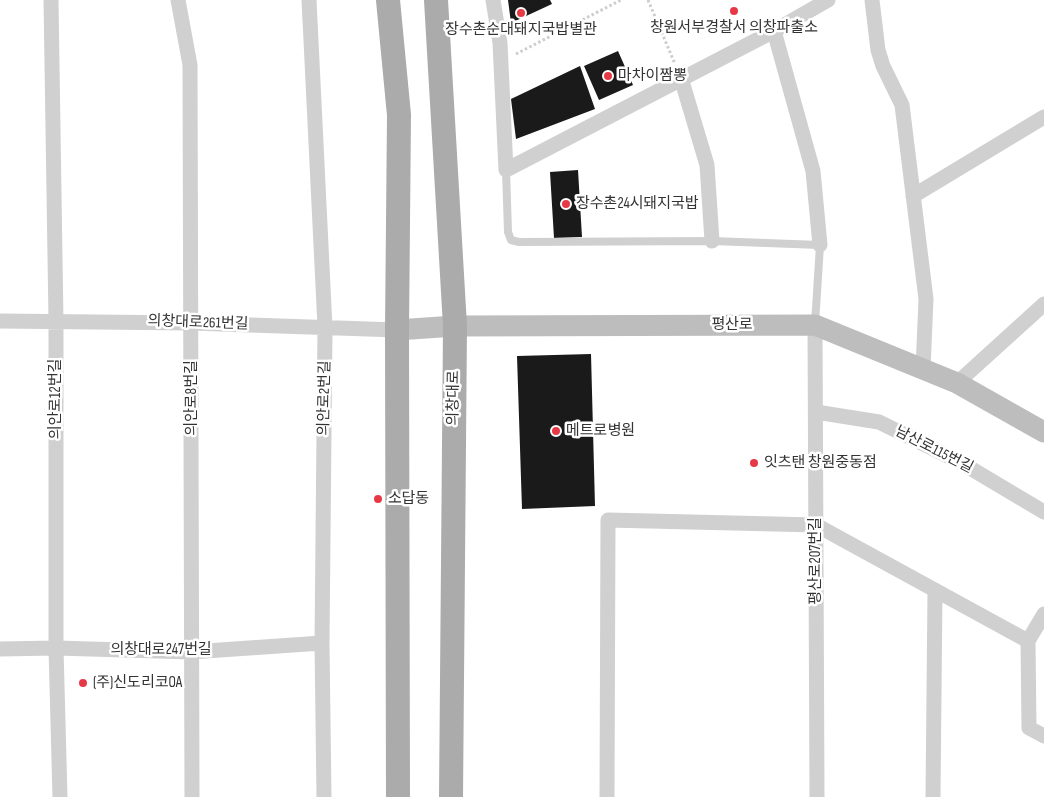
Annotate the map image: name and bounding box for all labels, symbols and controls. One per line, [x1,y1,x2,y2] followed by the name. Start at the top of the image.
[728,5,740,17] marker: 창원서부경찰서 의창파출소
[515,7,527,19] marker: 장수촌순대돼지국밥별관
[650,19,818,37] place label: 창원서부경찰서 의창파출소
[445,21,597,39] place label: 장수촌순대돼지국밥별관
[618,67,687,85] place label: 마차이짬뽕
[602,70,614,82] marker: 마차이짬뽕
[576,195,699,213] place label: 장수촌24시돼지국밥
[560,198,572,210] marker: 장수촌24시돼지국밥
[147,312,249,334] street label: 의창대로261번길
[711,316,753,334] street label: 평산로
[47,359,65,439] street label: 의안로12번길
[183,360,201,436] street label: 의안로8번길
[315,360,335,436] street label: 의안로2번길
[445,370,463,426] street label: 의창대로
[566,422,635,440] place label: 메트로병원
[892,423,976,477] street label: 남산로115번길
[550,425,562,437] marker: 메트로병원
[764,454,877,472] place label: 잇츠탠 창원중동점
[748,457,760,469] marker: 잇츠탠 창원중동점
[388,490,429,508] place label: 소답동
[372,493,384,505] marker: 소답동
[807,517,825,605] street label: 평산로207번길
[110,641,212,659] street label: 의창대로247번길
[93,674,182,692] place label: (주)신도리코OA
[77,677,89,689] marker: (주)신도리코OA

